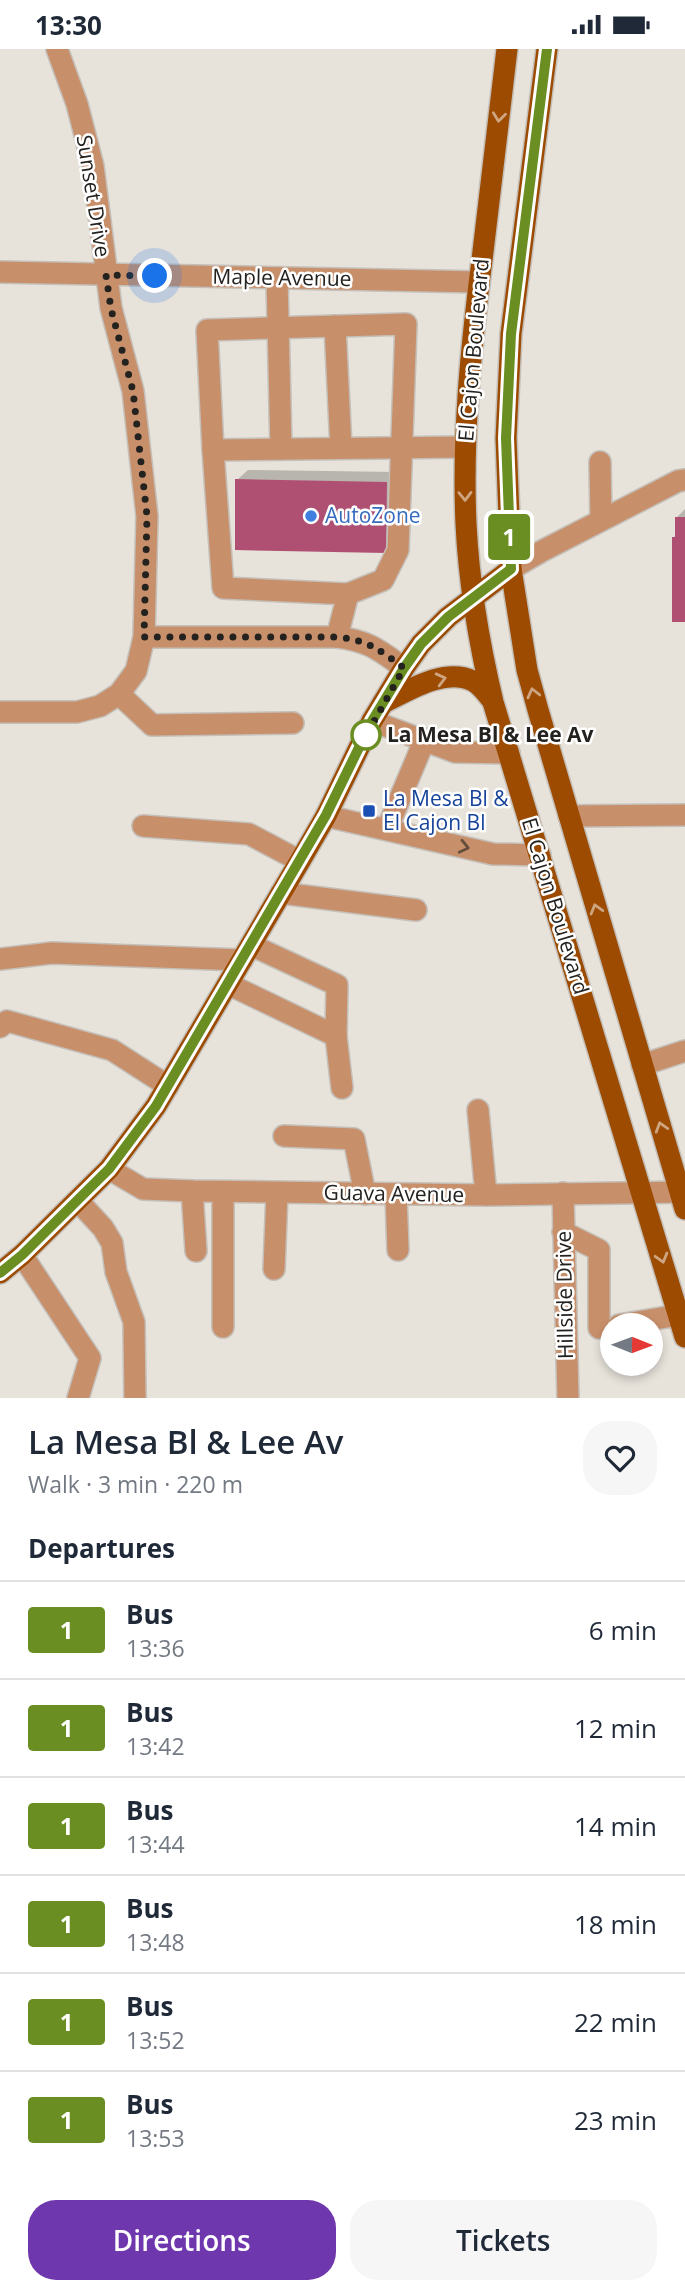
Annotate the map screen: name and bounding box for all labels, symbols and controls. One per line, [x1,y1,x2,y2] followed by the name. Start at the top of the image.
[35,7,102,43] text: 13:30
[491,111,506,123] one-way arrow
[71,133,117,259] street label: Sunset Drive
[451,257,495,442] street label: El Cajon Boulevard
[137,258,172,293] your location
[212,262,352,292] street label: Maple Avenue
[458,491,473,502] one-way arrow
[325,501,421,529] place label: AutoZone
[303,508,319,524] marker: AutoZone
[486,514,532,560] line badge: 1
[502,520,516,553] text: 1
[434,673,446,687] one-way arrow
[527,687,541,699] one-way arrow
[351,720,381,750] marker: La Mesa Bl & Lee Av
[387,720,594,748] place label: La Mesa Bl & Lee Av
[383,784,509,836] place label: La Mesa Bl & El Cajon Bl
[361,803,377,819] marker: La Mesa Bl & El Cajon Bl
[516,814,596,997] street label: El Cajon Boulevard
[458,839,470,854] one-way arrow
[590,903,605,915] one-way arrow
[654,1121,669,1133] one-way arrow
[324,1178,465,1208] street label: Guava Avenue
[549,1231,579,1359] street label: Hillside Drive
[654,1252,669,1264] one-way arrow
[600,1313,663,1375] north arrow
[600,1313,663,1376] map controls
[28,1419,343,1464] text: La Mesa Bl & Lee Av
[583,1421,657,1495] button: heart
[28,1468,243,1500] text: Walk · 3 min · 220 m
[28,1530,175,1566] text: Departures
[126,1596,173,1632] text: Bus
[589,1612,657,1648] text: 6 min
[60,1613,73,1646] text: 1
[126,1632,185,1664] text: 13:36
[126,1694,173,1730] text: Bus
[574,1710,657,1746] text: 12 min
[60,1711,73,1744] text: 1
[126,1730,185,1762] text: 13:42
[126,1792,173,1828] text: Bus
[574,1808,657,1844] text: 14 min
[60,1809,73,1842] text: 1
[126,1828,185,1860] text: 13:44
[126,1890,173,1926] text: Bus
[574,1906,657,1942] text: 18 min
[60,1907,73,1940] text: 1
[126,1926,185,1958] text: 13:48
[126,1988,173,2024] text: Bus
[574,2004,657,2040] text: 22 min
[60,2005,73,2038] text: 1
[126,2024,185,2056] text: 13:52
[126,2086,173,2122] text: Bus
[574,2102,657,2138] text: 23 min
[60,2103,73,2136] text: 1
[126,2122,185,2154] text: 13:53
[28,2200,336,2280] button: Directions
[350,2200,657,2280] button: Tickets

